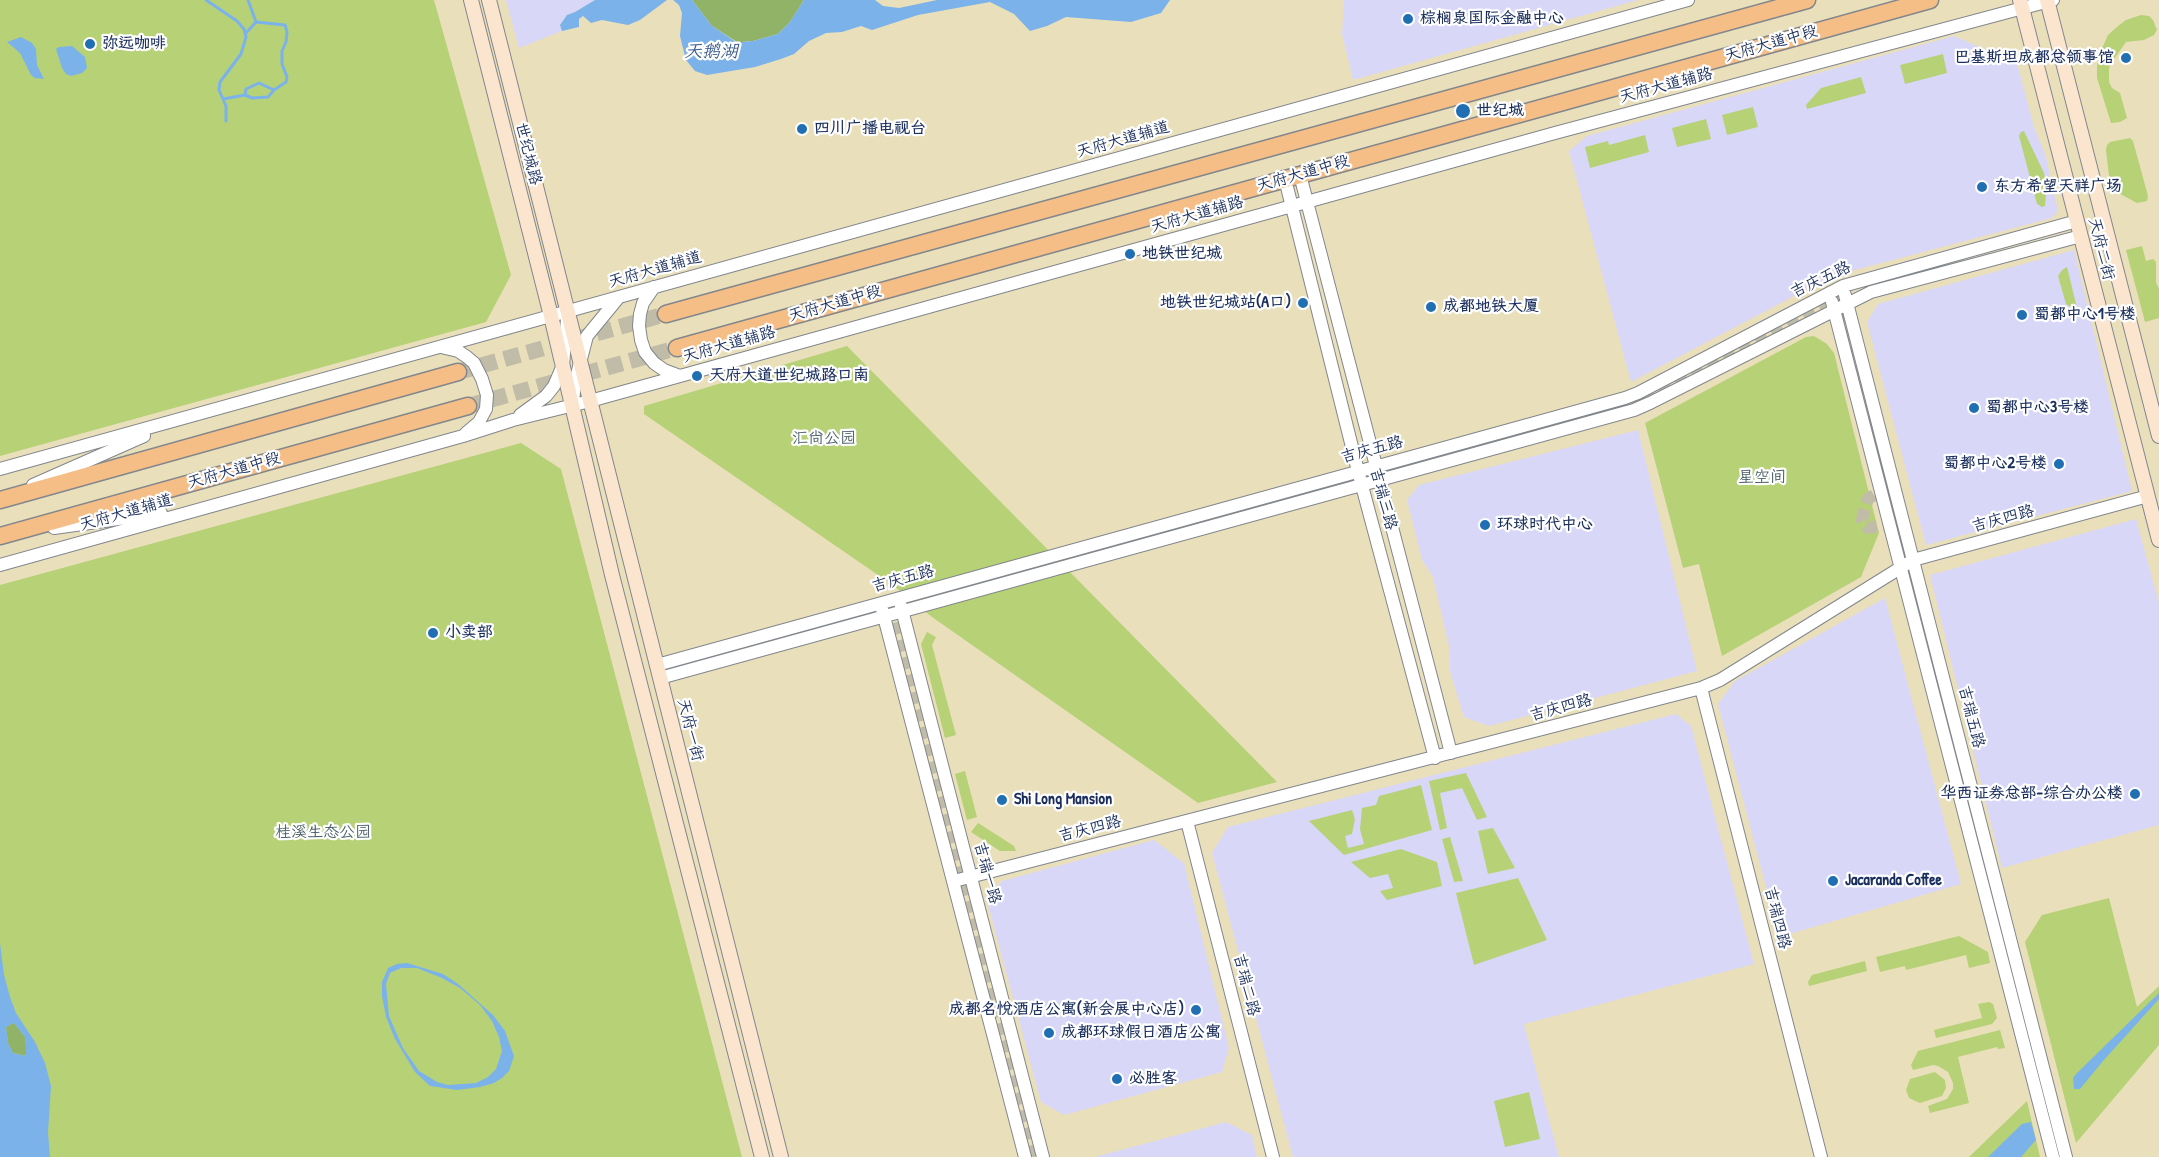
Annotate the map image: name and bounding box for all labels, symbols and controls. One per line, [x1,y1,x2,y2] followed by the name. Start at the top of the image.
[1420,9,1564,29] place label: 棕榈泉国际金融中心
[1401,12,1415,26] marker: 棕榈泉国际金融中心
[1722,22,1820,66] street label: 天府大道中段
[102,34,166,54] place label: 弥远咖啡
[83,37,97,51] marker: 弥远咖啡
[684,41,738,63] water label: 天鹅湖
[1954,48,2114,68] place label: 巴基斯坦成都总领事馆
[2119,51,2133,65] marker: 巴基斯坦成都总领事馆
[1617,64,1715,108] street label: 天府大道辅路
[1476,101,1524,121] place label: 世纪城
[1454,102,1472,120] marker: 世纪城
[1074,118,1172,162] street label: 天府大道辅道
[814,119,926,139] place label: 四川广播电视台
[511,121,545,187] street label: 世纪城路
[795,122,809,136] marker: 四川广播电视台
[1254,152,1352,196] street label: 天府大道中段
[1994,177,2122,197] place label: 东方希望天祥广场
[1975,180,1989,194] marker: 东方希望天祥广场
[1148,193,1246,237] street label: 天府大道辅路
[2084,216,2118,282] street label: 天府二街
[1142,244,1222,264] place label: 地铁世纪城
[1123,247,1137,261] marker: 地铁世纪城
[606,248,704,292] street label: 天府大道辅道
[1788,258,1854,302] street label: 吉庆五路
[786,282,884,326] street label: 天府大道中段
[1160,293,1291,313] place label: 地铁世纪城站(A口)
[1296,296,1310,310] marker: 地铁世纪城站(A口)
[1443,297,1539,317] place label: 成都地铁大厦
[1424,300,1438,314] marker: 成都地铁大厦
[2034,305,2136,325] place label: 蜀都中心1号楼
[2015,308,2029,322] marker: 蜀都中心1号楼
[680,323,778,367] street label: 天府大道辅路
[709,366,869,386] place label: 天府大道世纪城路口南
[690,369,704,383] marker: 天府大道世纪城路口南
[1986,398,2089,418] place label: 蜀都中心3号楼
[1967,401,1981,415] marker: 蜀都中心3号楼
[792,429,856,449] park label: 汇尚公园
[1339,432,1405,468] street label: 吉庆五路
[185,449,283,493] street label: 天府大道中段
[1944,454,2047,474] place label: 蜀都中心2号楼
[2052,457,2066,471] marker: 蜀都中心2号楼
[1365,466,1401,532] street label: 吉瑞三路
[1738,468,1786,488] park label: 星空间
[77,491,175,535] street label: 天府大道辅道
[1970,501,2036,537] street label: 吉庆四路
[1497,515,1593,535] place label: 环球时代中心
[1478,518,1492,532] marker: 环球时代中心
[870,561,936,597] street label: 吉庆五路
[445,623,493,643] place label: 小卖部
[426,626,440,640] marker: 小卖部
[1954,684,1988,750] street label: 吉瑞五路
[1528,690,1594,726] street label: 吉庆四路
[673,697,707,763] street label: 天府一街
[1941,784,2123,804] place label: 华西证券总部-综合办公楼
[2128,787,2142,801] marker: 华西证券总部-综合办公楼
[1014,790,1112,810] place label: Shi Long Mansion
[995,793,1009,807] marker: Shi Long Mansion
[1057,812,1123,846] street label: 吉庆四路
[275,823,371,843] park label: 桂溪生态公园
[969,840,1005,906] street label: 吉瑞一路
[1845,871,1942,891] place label: Jacaranda Coffee
[1826,874,1840,888] marker: Jacaranda Coffee
[1760,885,1794,951] street label: 吉瑞四路
[1229,952,1263,1018] street label: 吉瑞二路
[949,1000,1184,1020] place label: 成都名悦酒店公寓(新会展中心店)
[1189,1003,1203,1017] marker: 成都名悦酒店公寓(新会展中心店)
[1061,1023,1221,1043] place label: 成都环球假日酒店公寓
[1042,1026,1056,1040] marker: 成都环球假日酒店公寓
[1129,1069,1177,1089] place label: 必胜客
[1110,1072,1124,1086] marker: 必胜客

